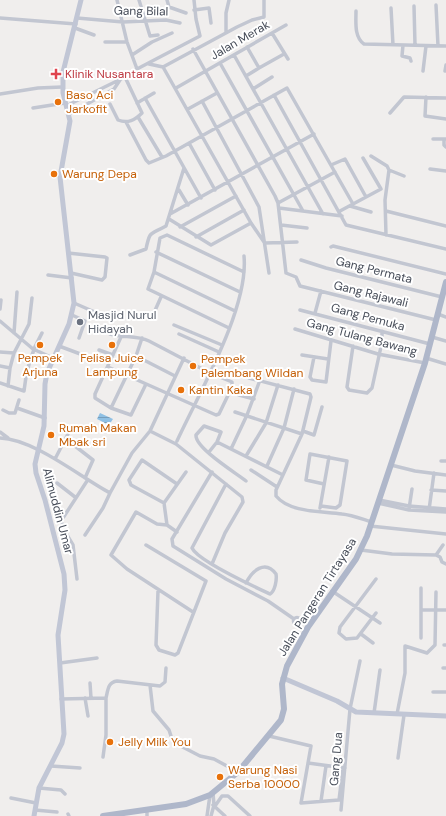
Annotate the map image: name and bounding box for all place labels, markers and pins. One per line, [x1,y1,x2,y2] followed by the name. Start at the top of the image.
[65,66,153,82] place label: Klinik Nusantara
[50,68,62,80] marker: Klinik Nusantara
[66,87,114,117] place label: Baso Aci Jarkofit
[53,97,63,107] marker: Baso Aci Jarkofit
[62,166,137,182] place label: Warung Depa
[49,169,59,179] marker: Warung Depa
[88,307,156,337] place label: Masjid Nurul Hidayah
[75,317,85,327] marker: Masjid Nurul Hidayah
[35,340,45,350] marker: Pempek Arjuna
[107,340,117,350] marker: Felisa Juice Lampung
[18,350,62,380] place label: Pempek Arjuna
[80,350,144,380] place label: Felisa Juice Lampung
[201,351,303,381] place label: Pempek Palembang Wildan
[188,361,198,371] marker: Pempek Palembang Wildan
[189,382,253,398] place label: Kantin Kaka
[176,385,186,395] marker: Kantin Kaka
[59,420,136,450] place label: Rumah Makan Mbak sri
[46,430,56,440] marker: Rumah Makan Mbak sri
[118,734,191,750] place label: Jelly Milk You
[105,737,115,747] marker: Jelly Milk You
[228,762,300,792] place label: Warung Nasi Serba 10000
[215,772,225,782] marker: Warung Nasi Serba 10000

